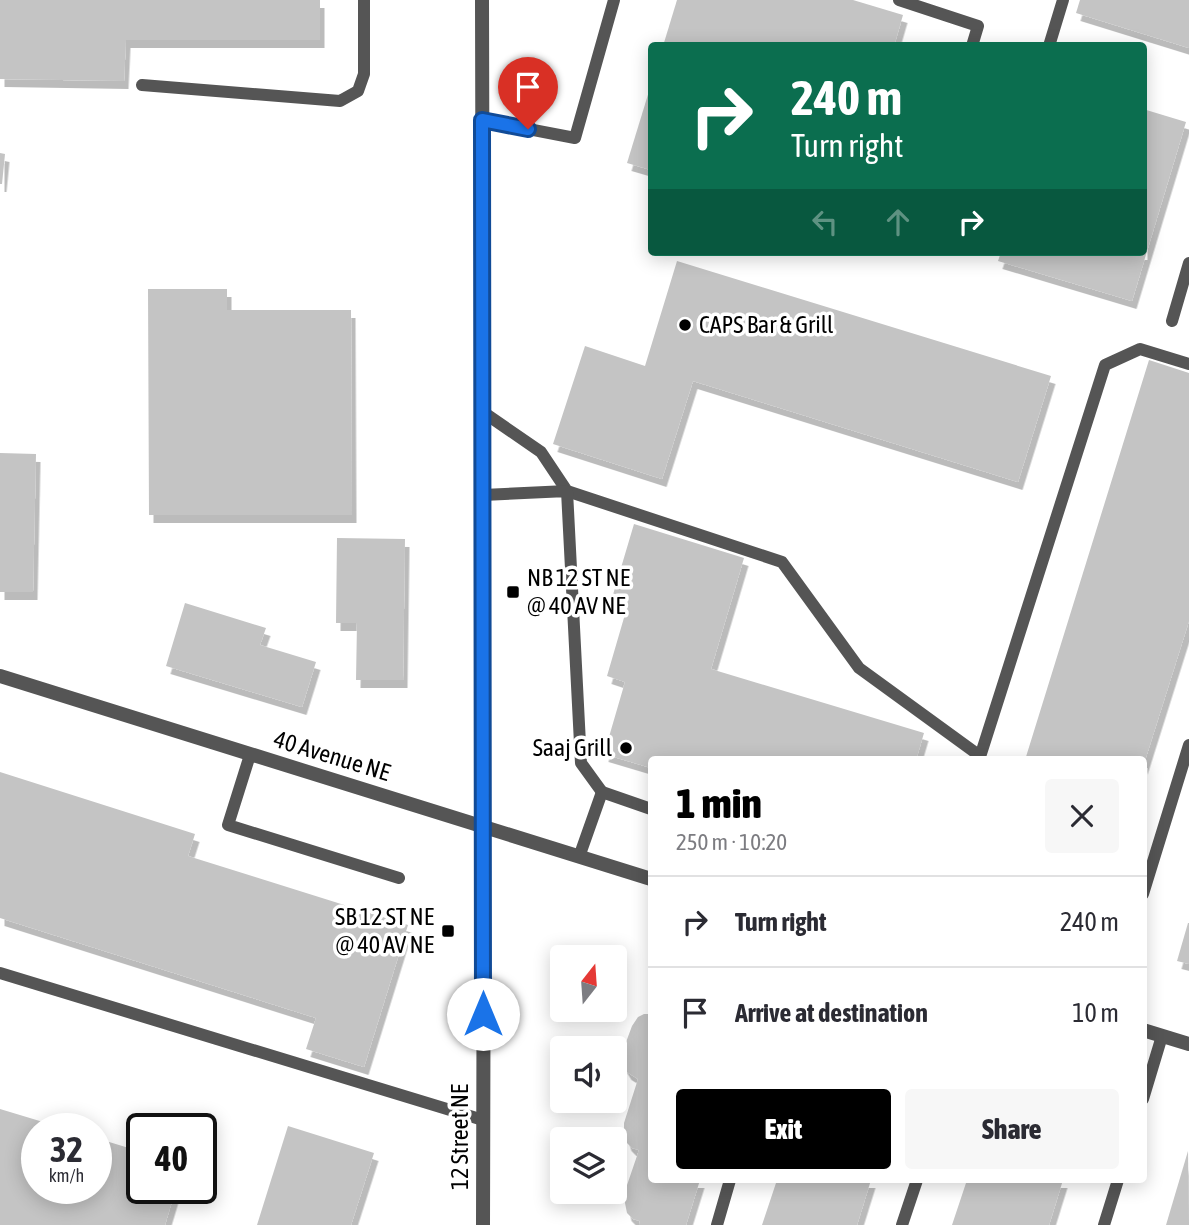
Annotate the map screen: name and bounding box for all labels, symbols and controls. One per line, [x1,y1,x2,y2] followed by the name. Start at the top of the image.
[498,57,558,129] pin
[509,68,547,106] icon: arrive
[791,69,902,125] text: 240 m
[676,70,767,161] icon: right
[791,127,904,164] text: Turn right
[806,203,844,241] icon: left
[879,203,917,241] icon: ahead
[952,203,990,241] icon: right
[699,311,834,338] place label: CAPS Bar & Grill
[677,317,693,333] marker: CAPS Bar & Grill
[527,564,630,619] place label: NB 12 ST NE @ 40 AV NE
[505,584,521,600] marker: NB 12 ST NE @ 40 AV NE
[271,725,393,786] street label: 40 Avenue NE
[533,734,613,761] place label: Saaj Grill
[618,740,634,756] marker: Saaj Grill
[676,779,762,827] text: 1 min
[1045,779,1119,853] button: close
[676,829,787,855] text: 250 m · 10:20
[335,903,434,958] place label: SB 12 ST NE @ 40 AV NE
[676,903,714,941] icon: right
[735,907,826,937] text: Turn right
[1060,907,1119,937] text: 240 m
[440,923,456,939] marker: SB 12 ST NE @ 40 AV NE
[550,945,626,1022] north arrow
[550,945,627,1204] map controls
[446,977,520,1051] position arrow
[676,994,714,1032] icon: arrive
[735,998,928,1028] text: Arrive at destination
[1072,998,1119,1028] text: 10 m
[550,1036,627,1113] button: sound
[446,1084,473,1190] street label: 12 Street NE
[676,1089,891,1169] button: Exit
[905,1089,1119,1169] button: Share
[126,1113,217,1204] speed limit sign: 40
[550,1127,627,1204] button: layers
[50,1129,83,1169] text: 32
[49,1165,84,1186] text: km/h

